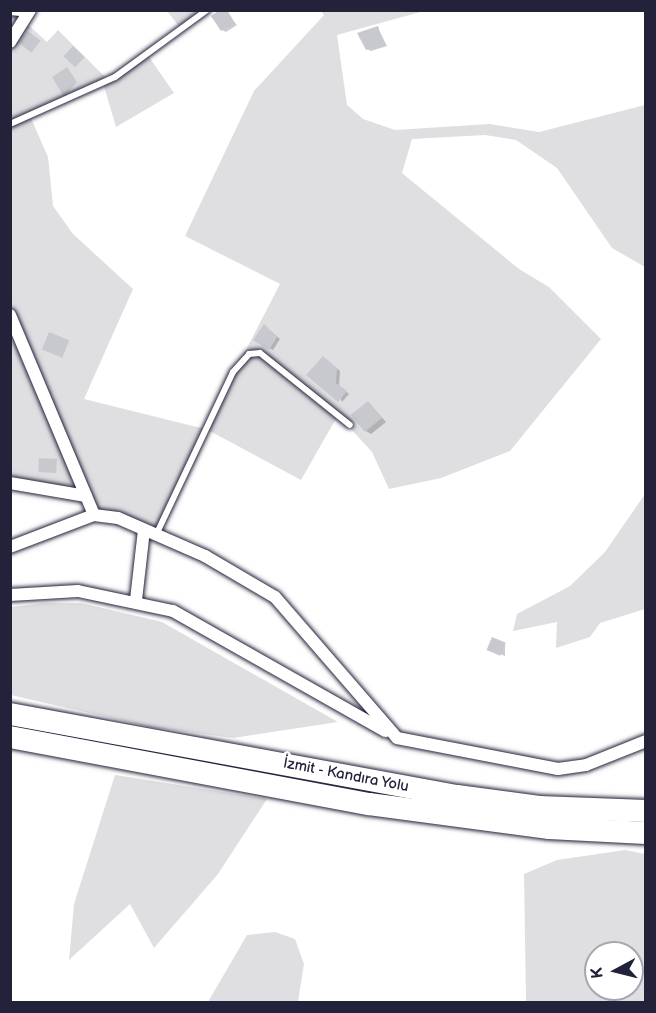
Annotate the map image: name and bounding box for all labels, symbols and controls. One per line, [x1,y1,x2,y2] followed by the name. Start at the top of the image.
[281,754,411,796] street label: İzmit - Kandıra Yolu
[584,941,644,1001] north arrow
[588,966,608,980] text: K

